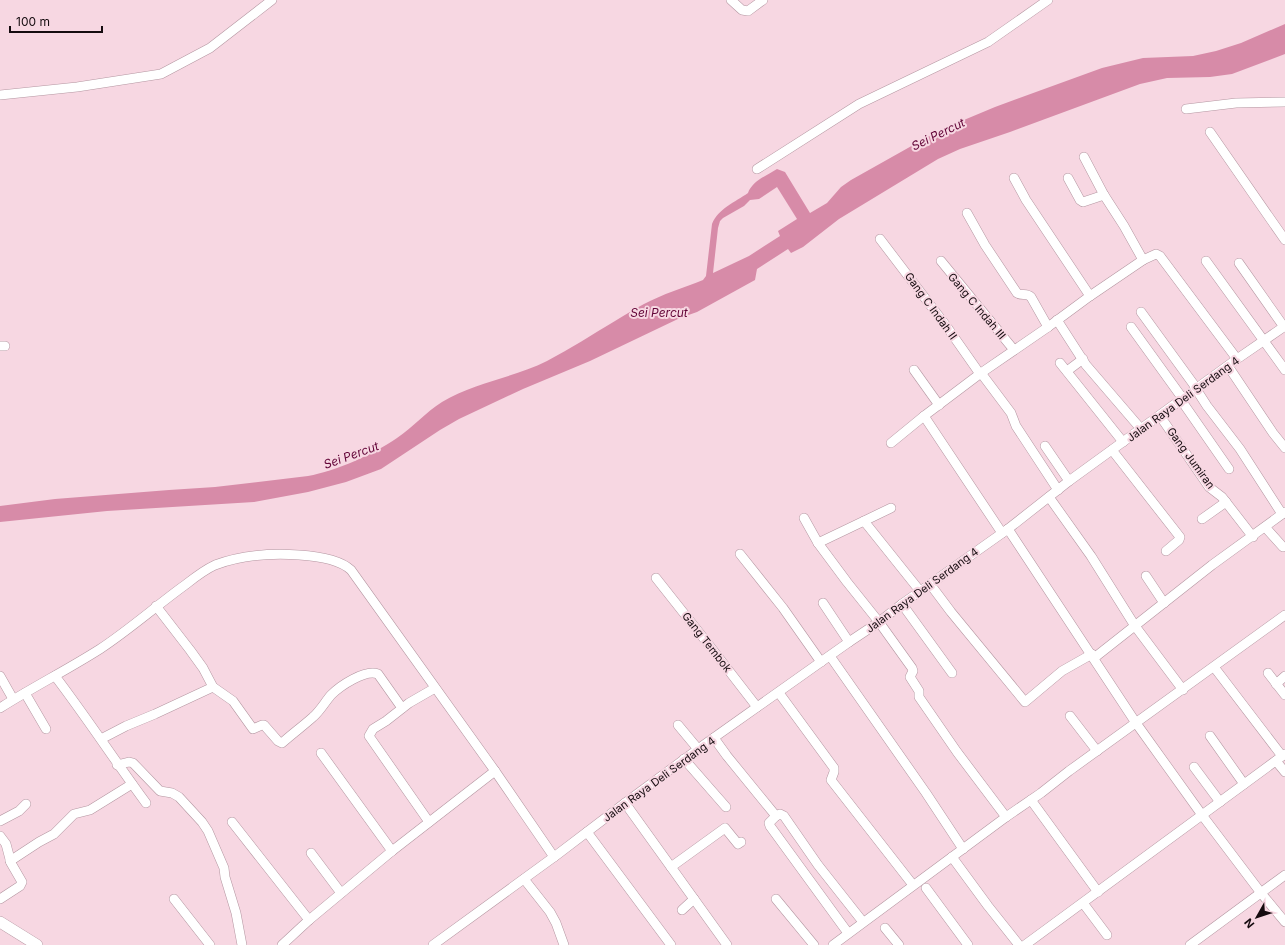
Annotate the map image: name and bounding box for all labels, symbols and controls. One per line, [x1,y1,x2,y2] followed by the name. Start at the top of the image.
[10,8,102,34] scale bar
[16,14,50,29] text: 100 m
[909,114,968,153] water label: Sei Percut
[902,270,960,342] street label: Gang C Indah II
[945,270,1009,342] street label: Gang C Indah III
[630,305,689,320] water label: Sei Percut
[1124,353,1242,445] street label: Jalan Raya Deli Serdang 4
[1164,425,1218,491] street label: Gang Jumiran
[321,438,382,472] water label: Sei Percut
[863,544,981,636] street label: Jalan Raya Deli Serdang 4
[679,609,735,675] street label: Gang Tembok
[600,733,718,825] street label: Jalan Raya Deli Serdang 4
[1237,897,1277,937] north arrow
[1241,916,1257,931] text: N

